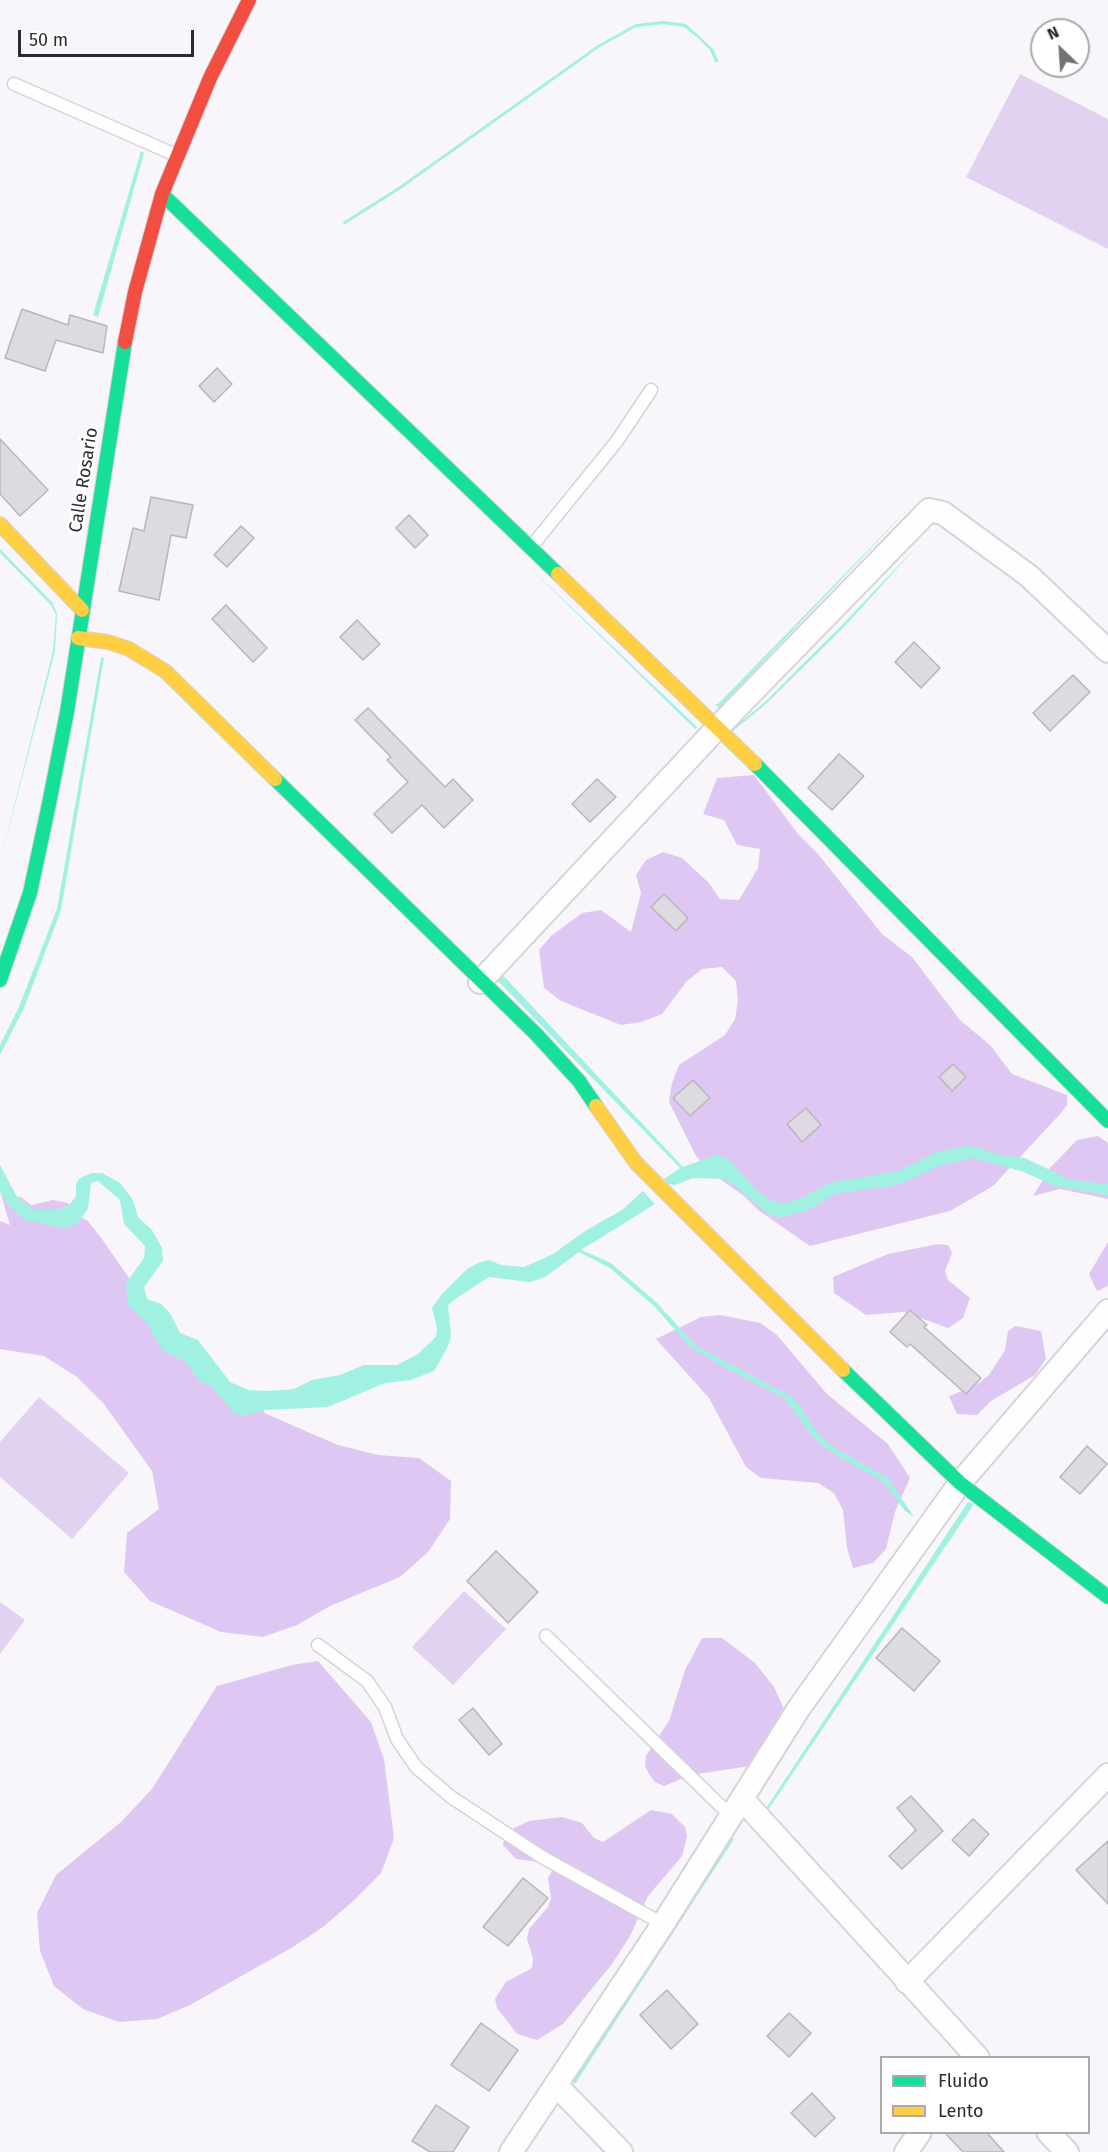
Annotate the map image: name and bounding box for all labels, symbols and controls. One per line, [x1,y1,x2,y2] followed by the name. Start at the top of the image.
[21,18,196,56] scale bar
[1030,18,1090,78] north arrow
[1044,22,1062,44] text: N
[29,29,68,51] text: 50 m
[65,426,103,534] street label: Calle Rosario
[880,2056,1090,2134] legend
[938,2070,989,2092] text: Fluido
[938,2100,984,2122] text: Lento

